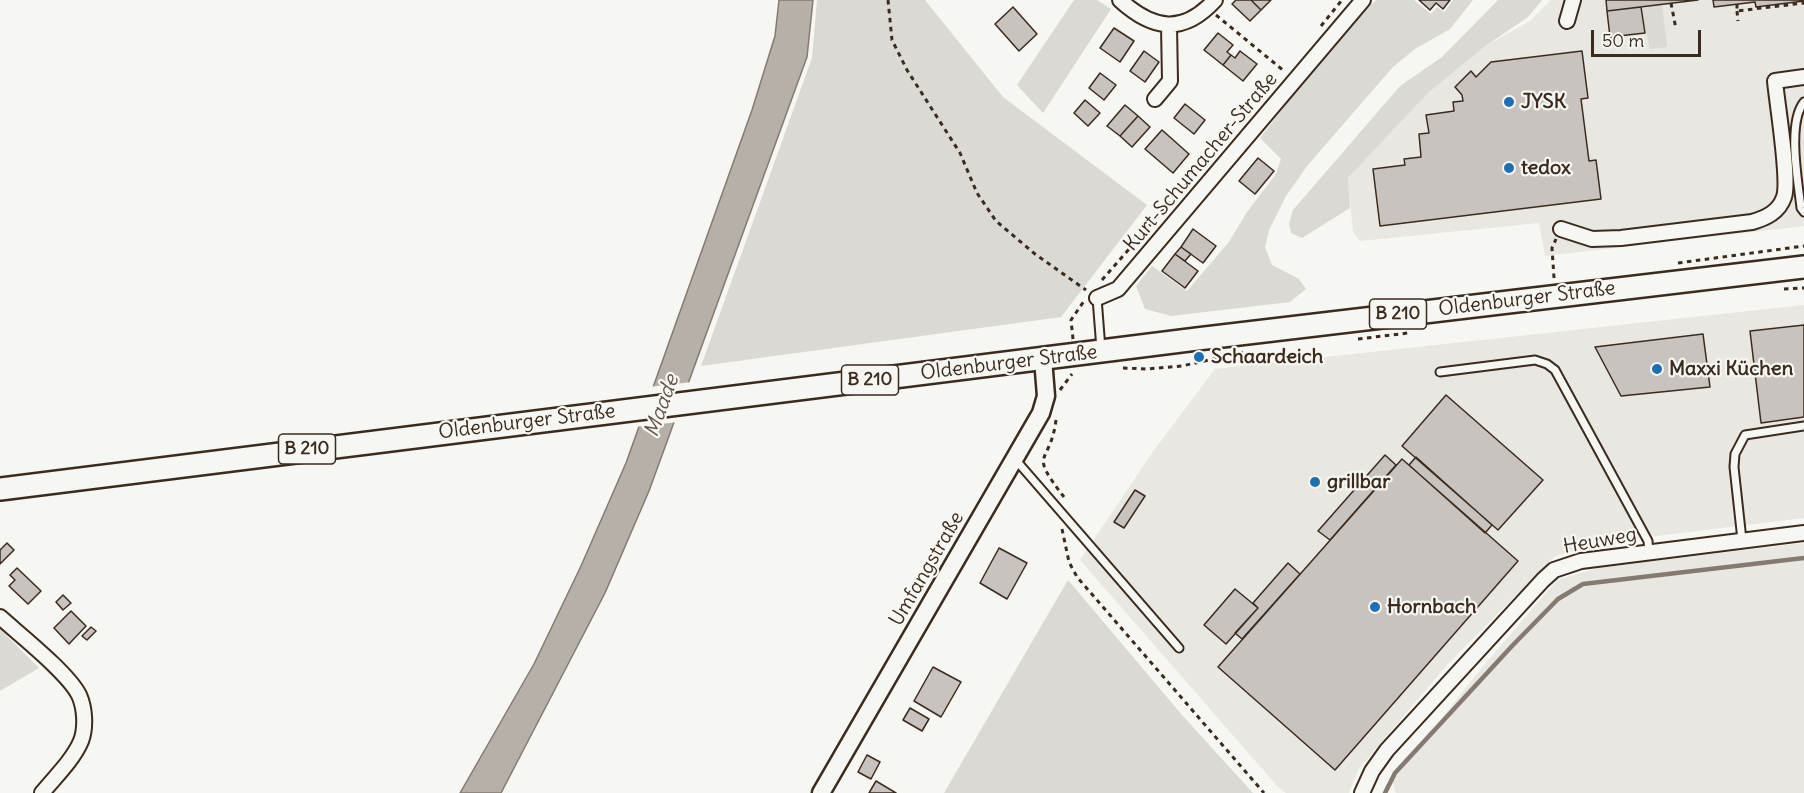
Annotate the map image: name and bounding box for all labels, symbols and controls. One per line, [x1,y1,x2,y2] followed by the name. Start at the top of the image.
[1594,18,1704,56] scale bar
[1602,29,1644,52] text: 50 m
[1119,68,1283,256] street label: Kurt-Schumacher-Straße
[1521,90,1566,114] place label: JYSK
[1502,95,1516,109] marker: JYSK
[1521,156,1571,180] place label: tedox
[1502,161,1516,175] marker: tedox
[1437,276,1617,322] street label: Oldenburger Straße
[1370,299,1426,329] road number: B 210
[919,340,1099,386] street label: Oldenburger Straße
[1211,345,1323,369] place label: Schaardeich
[1192,350,1206,364] marker: Schaardeich
[1669,357,1793,381] place label: Maxxi Küchen
[1650,362,1664,376] marker: Maxxi Küchen
[842,365,898,395] road number: B 210
[639,371,685,441] water label: Maade
[437,399,617,445] street label: Oldenburger Straße
[278,434,336,464] road number: B 210
[1327,470,1390,494] place label: grillbar
[1308,475,1322,489] marker: grillbar
[885,507,969,631] street label: Umfangstraße
[1561,523,1639,559] street label: Heuweg
[1387,595,1476,619] place label: Hornbach
[1368,600,1382,614] marker: Hornbach

